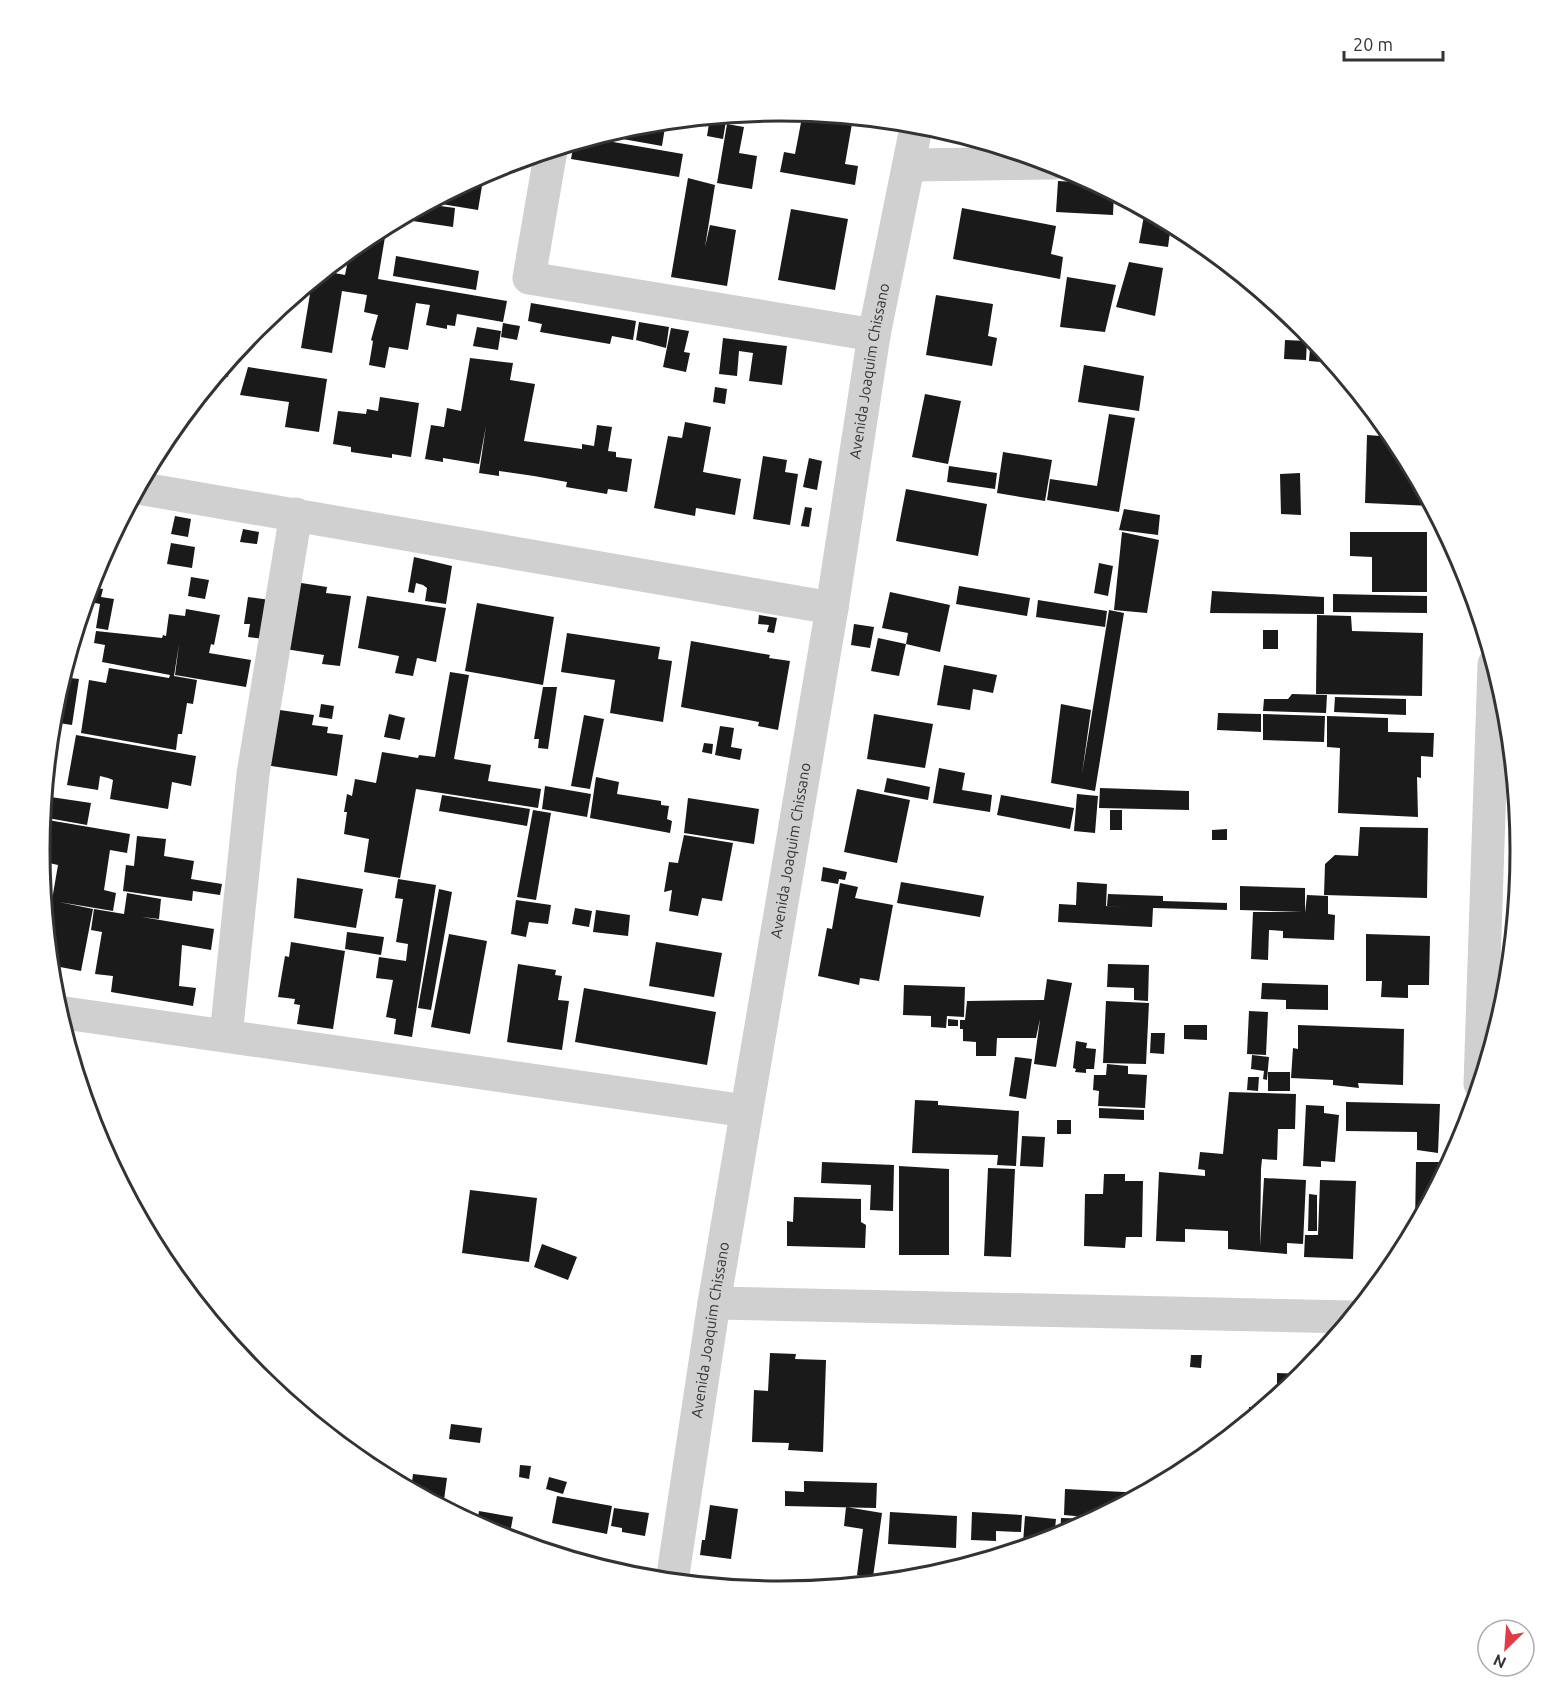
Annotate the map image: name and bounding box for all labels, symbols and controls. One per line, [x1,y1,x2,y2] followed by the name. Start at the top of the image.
[1344,24,1443,62] scale bar
[1353,34,1393,54] text: 20 m
[846,281,892,460] street label: Avenida Joaquim Chissano
[767,761,814,940] street label: Avenida Joaquim Chissano
[688,1240,732,1419] street label: Avenida Joaquim Chissano
[1476,1618,1536,1678] north arrow
[1490,1651,1509,1672] text: N

